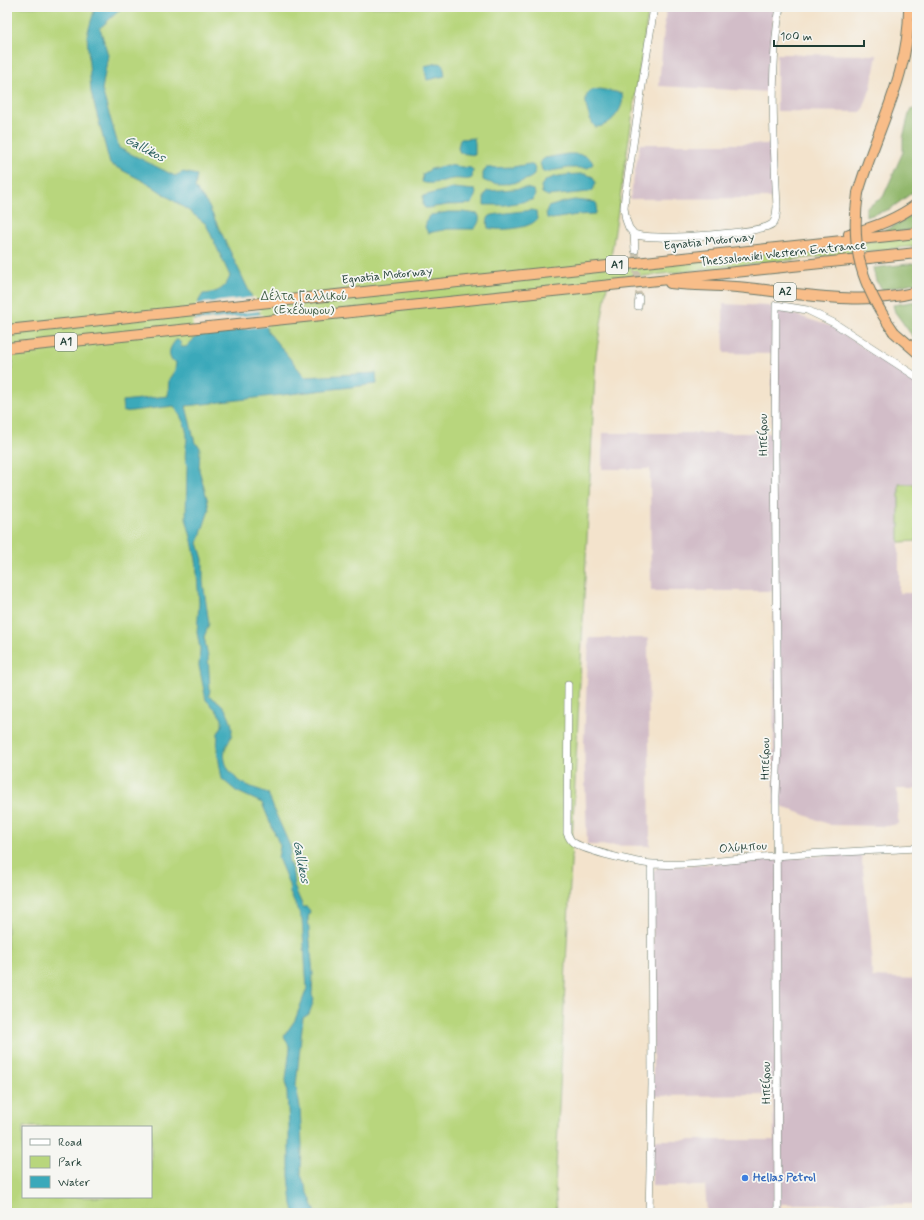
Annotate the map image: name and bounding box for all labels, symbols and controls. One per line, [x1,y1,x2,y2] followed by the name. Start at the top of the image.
[774,22,864,48] scale bar
[780,29,812,45] text: 100 m
[122,131,169,167] water label: Gallikos
[663,229,755,255] street label: Egnatia Motorway
[699,237,867,271] street label: Thessaloniki Western Entrance
[606,256,628,274] road number: Α1
[341,263,433,289] street label: Egnatia Motorway
[774,283,796,301] road number: Α2
[261,288,347,319] park label: Δέλτα Γαλλικού (Εχέδωρου)
[55,333,77,351] road number: Α1
[756,413,772,456] street label: Ηπείρου
[758,737,774,781] street label: Ηπείρου
[719,838,768,858] street label: Ολύμπου
[289,839,314,886] water label: Gallikos
[759,1061,775,1104] street label: Ηπείρου
[22,1126,152,1198] legend
[58,1135,82,1151] text: Road
[58,1155,82,1171] text: Park
[753,1170,816,1186] place label: Hellas Petrol
[740,1173,750,1183] marker: Hellas Petrol
[58,1175,90,1191] text: Water

